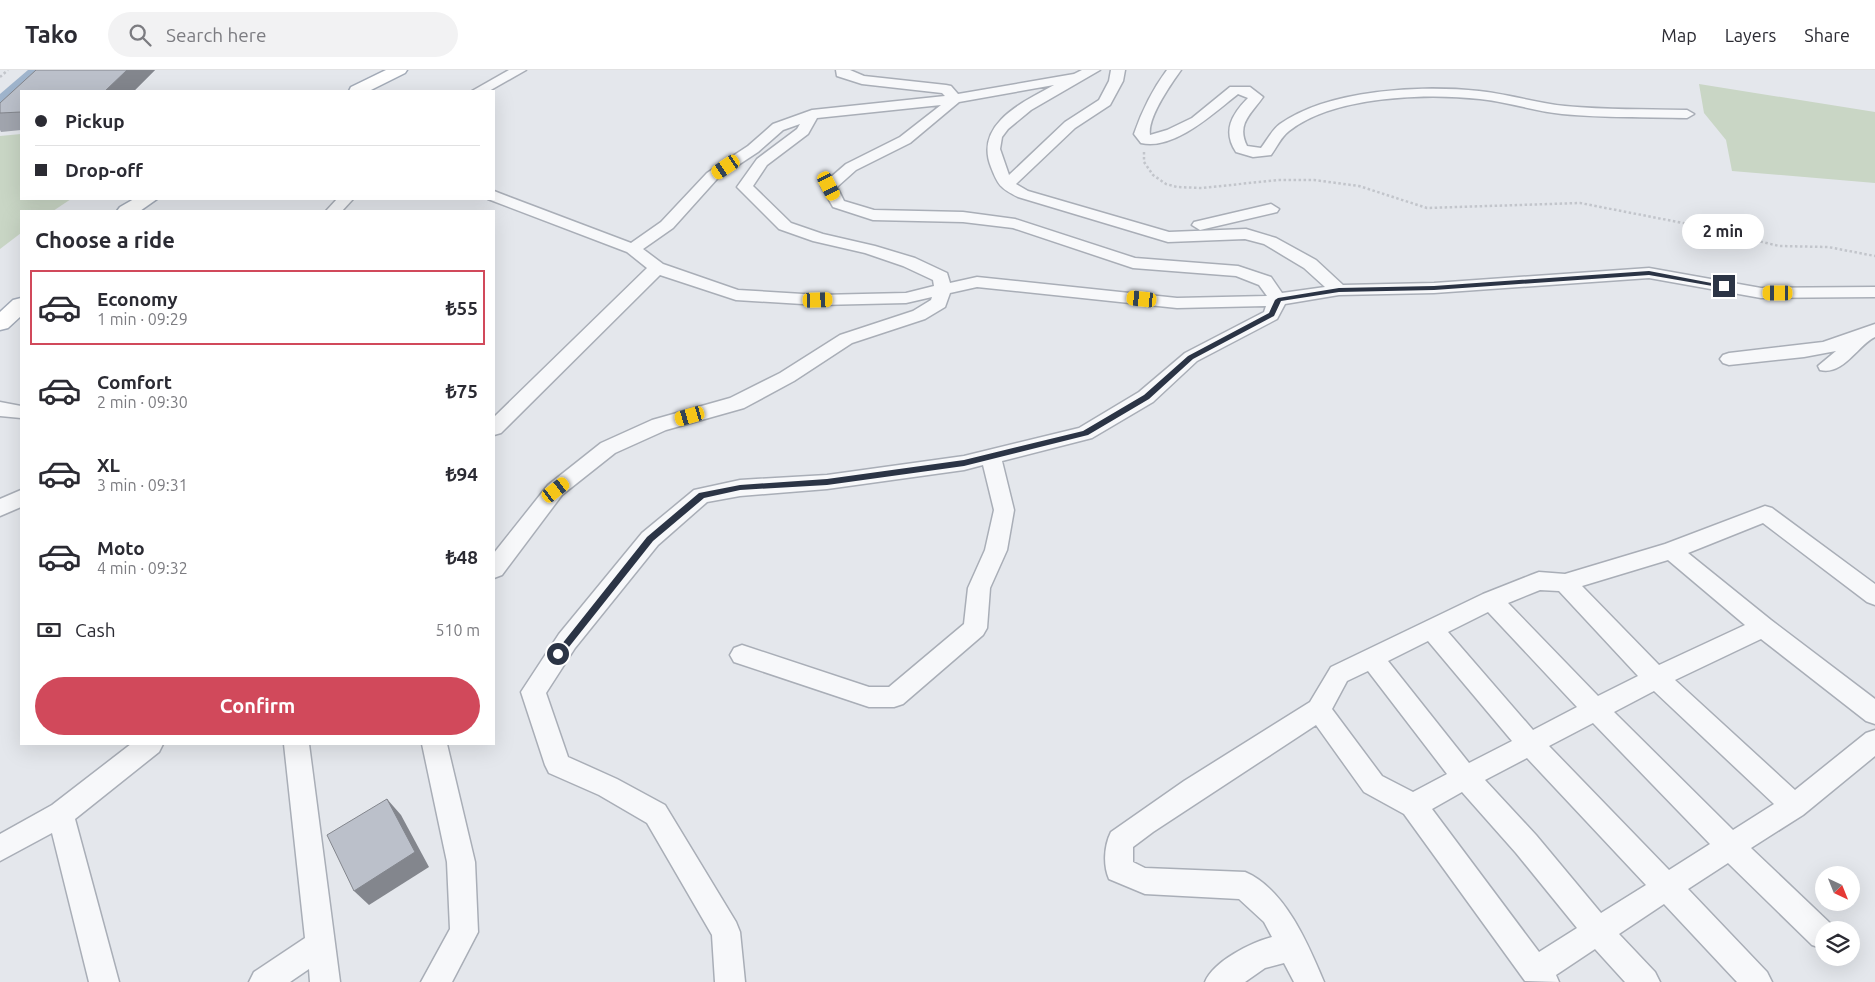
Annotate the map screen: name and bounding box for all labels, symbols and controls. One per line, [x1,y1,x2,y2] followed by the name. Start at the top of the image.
[108,12,458,57] search box
[25,21,78,48] text: Tako
[126,21,154,49] icon: search
[166,24,266,46] text: Search here
[1661,25,1697,45] text: Map
[1725,25,1776,45] text: Layers
[1804,25,1850,45] text: Share
[65,110,125,132] text: Pickup
[709,152,742,182] car
[65,159,143,181] text: Drop-off
[815,169,842,203] car
[1683,214,1765,248] callout: 2 min
[1703,222,1743,240] text: 2 min
[35,227,175,252] text: Choose a ride
[1713,275,1735,297] route end
[37,285,82,330] icon: car
[1763,286,1793,301] car
[97,288,178,310] text: Economy
[1126,290,1157,308] car
[802,292,833,308] car
[446,297,478,319] text: ₺55
[97,310,188,328] text: 1 min · 09:29
[37,368,82,413] icon: car
[97,371,172,393] text: Comfort
[446,380,478,402] text: ₺75
[97,393,188,411] text: 2 min · 09:30
[673,405,706,427] car
[37,451,82,496] icon: car
[97,454,120,476] text: XL
[446,463,478,485] text: ₺94
[539,475,572,505] car
[97,476,188,494] text: 3 min · 09:31
[37,534,82,579] icon: car
[97,537,145,559] text: Moto
[446,546,478,568] text: ₺48
[97,559,188,577] text: 4 min · 09:32
[35,616,63,644] icon: cash
[75,619,116,641] text: Cash
[435,621,480,639] text: 510 m
[547,643,569,665] route start
[35,677,480,735] button: Confirm
[1815,866,1860,911] north arrow
[1815,866,1860,966] map controls
[1815,921,1860,966] button: layers

